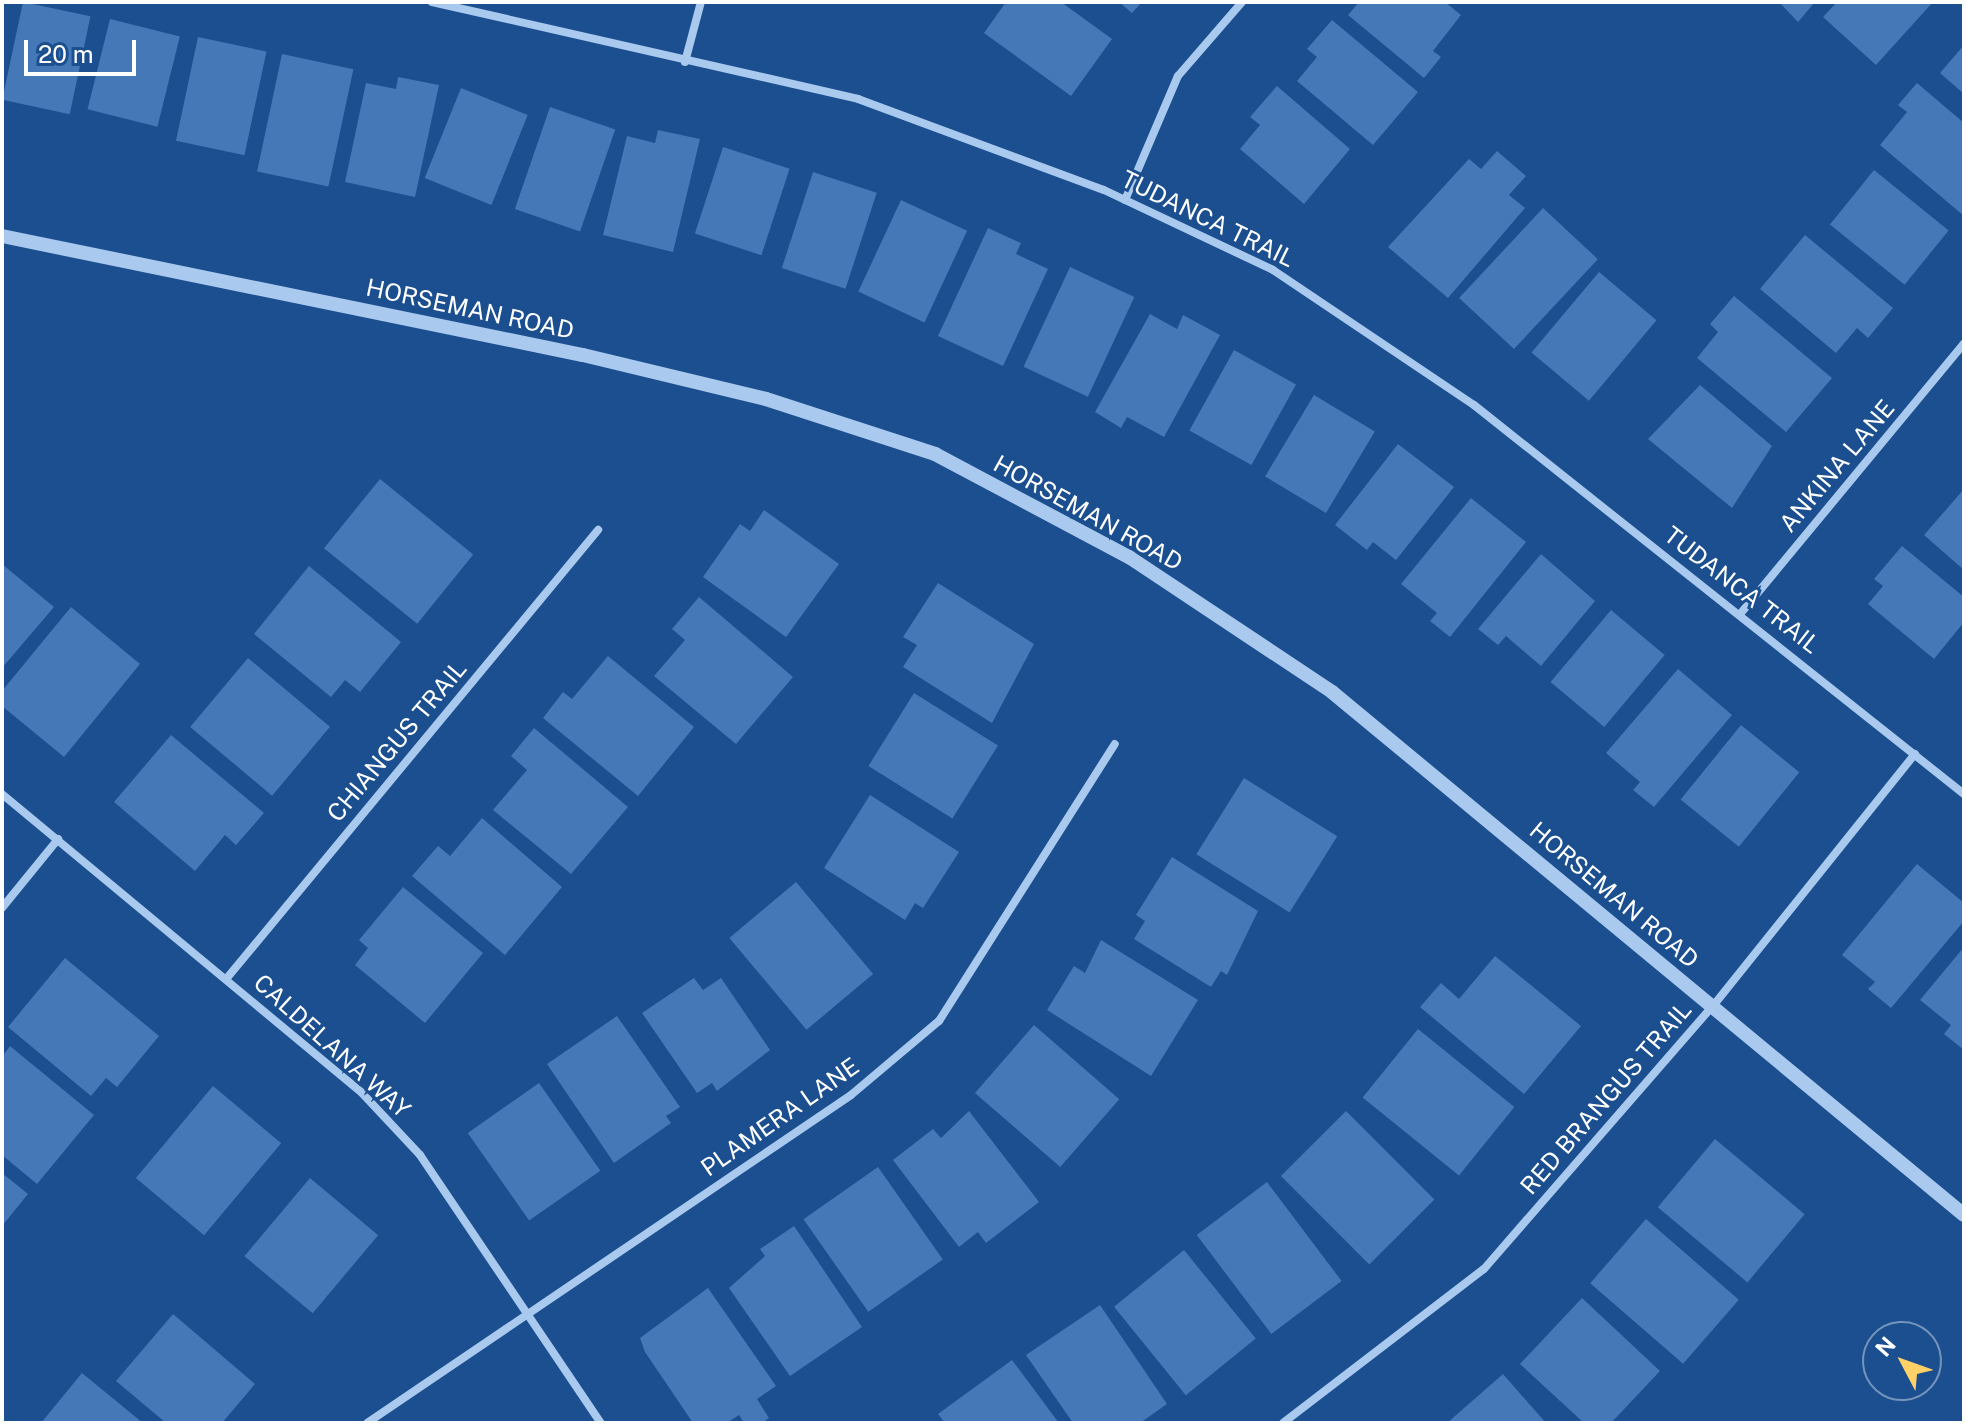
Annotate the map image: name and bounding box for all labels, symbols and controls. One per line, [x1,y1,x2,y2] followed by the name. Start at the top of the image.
[28,24,140,74] scale bar
[38,40,94,68] text: 20 m
[1117,165,1299,273] street label: TUDANCA TRAIL
[364,273,576,345] street label: HORSEMAN ROAD
[1773,394,1901,538] street label: ANKINA LANE
[989,449,1187,577] street label: HORSEMAN ROAD
[1658,520,1826,660] street label: TUDANCA TRAIL
[321,655,473,827] street label: CHIANGUS TRAIL
[1524,816,1704,974] street label: HORSEMAN ROAD
[248,968,416,1124] street label: CALDELANA WAY
[1514,996,1698,1200] street label: RED BRANGUS TRAIL
[695,1052,865,1182] street label: PLAMERA LANE
[1862,1321,1942,1401] north arrow
[1870,1332,1901,1362] text: N

